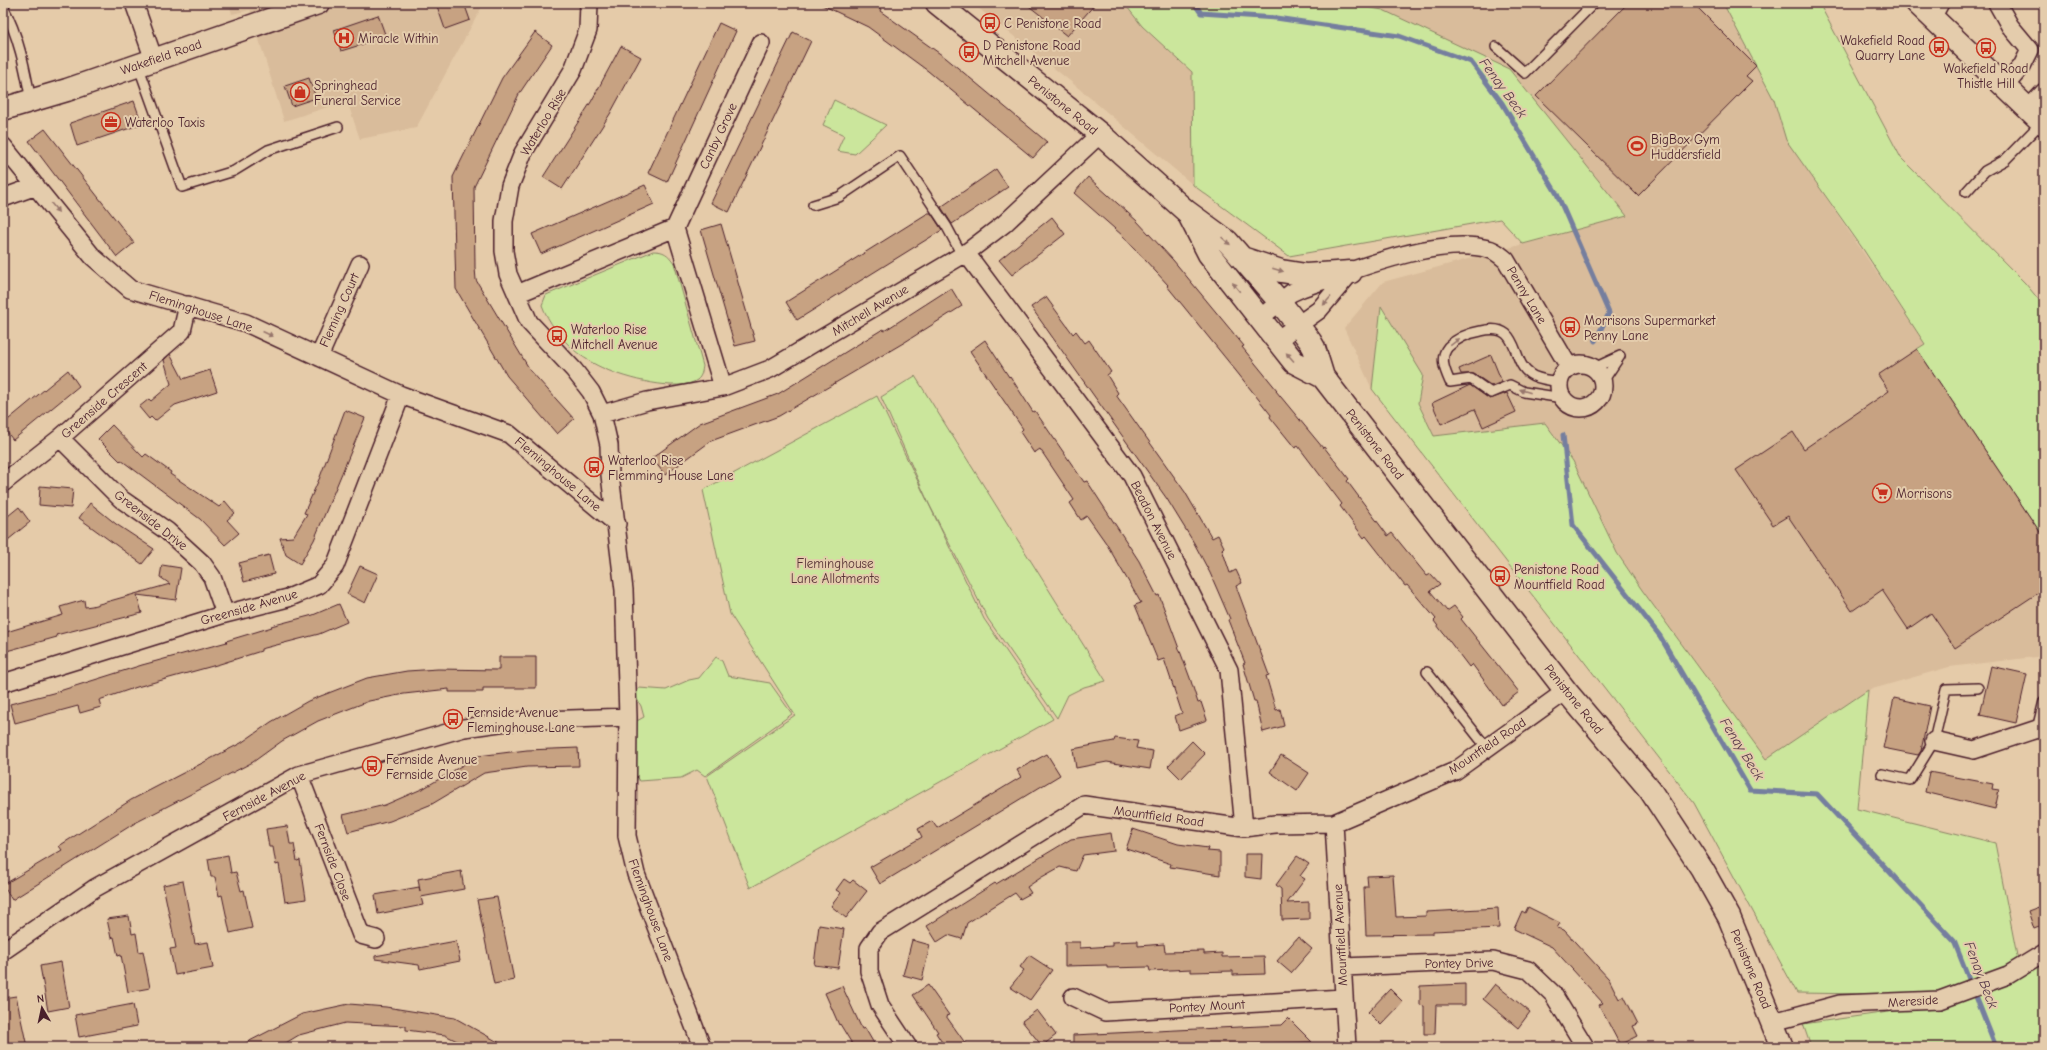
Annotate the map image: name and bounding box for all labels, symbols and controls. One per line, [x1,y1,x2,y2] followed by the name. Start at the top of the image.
[979,12,1001,34] bus stop icon: C Penistone Road
[1004,16,1101,31] place label: C Penistone Road
[333,27,355,49] hospital icon: Miracle Within
[358,31,438,46] place label: Miracle Within
[1840,33,1925,63] place label: Wakefield Road Quarry Lane
[118,36,204,78] street label: Wakefield Road
[1928,36,1950,58] bus stop icon: Wakefield Road Quarry Lane
[1975,37,1997,59] bus stop icon: Wakefield Road Thistle Hill
[983,38,1081,68] place label: D Penistone Road Mitchell Avenue
[958,41,980,63] bus stop icon: D Penistone Road Mitchell Avenue
[1475,55,1531,122] water label: Fenay Beck
[1944,61,2028,91] place label: Wakefield Road Thistle Hill
[1025,72,1101,138] street label: Penistone Road
[314,78,401,108] place label: Springhead Funeral Service
[289,81,311,103] shop icon: Springhead Funeral Service
[517,85,569,158] street label: Waterloo Rise
[696,100,740,172] street label: Canby Grove
[100,111,122,133] office icon: Waterloo Taxis
[125,115,205,130] place label: Waterloo Taxis
[1651,132,1721,162] place label: BigBox Gym Huddersfield
[1626,135,1648,157] sports icon: BigBox Gym Huddersfield
[50,203,59,214] one-way arrow
[1221,236,1231,246] one-way arrow
[1504,264,1550,327] street label: Penny Lane
[1272,267,1284,273] one-way arrow
[316,270,363,349] street label: Fleming Court
[829,281,911,339] street label: Mitchell Avenue
[1232,282,1241,293] one-way arrow
[147,287,255,335] street label: Fleminghouse Lane
[1322,296,1331,306] one-way arrow
[1584,313,1717,343] place label: Morrisons Supermarket Penny Lane
[1559,316,1581,338] bus stop icon: Morrisons Supermarket Penny Lane
[571,322,658,352] place label: Waterloo Rise Mitchell Avenue
[546,325,568,347] bus stop icon: Waterloo Rise Mitchell Avenue
[262,331,274,337] one-way arrow
[1450,338,1461,346] one-way arrow
[1286,352,1295,362] one-way arrow
[58,358,151,441] street label: Greenside Crescent
[1519,388,1531,394] one-way arrow
[1343,406,1407,482] street label: Penistone Road
[512,434,605,515] street label: Fleminghouse Lane
[608,453,734,483] place label: Waterloo Rise Flemming House Lane
[583,456,605,478] bus stop icon: Waterloo Rise Flemming House Lane
[1128,478,1180,562] street label: Beadon Avenue
[1871,482,1893,504] supermarket icon: Morrisons
[1896,486,1952,501] place label: Morrisons
[112,487,191,553] street label: Greenside Drive
[791,556,879,586] park label: Fleminghouse Lane Allotments
[1514,562,1605,592] place label: Penistone Road Mountfield Road
[1489,565,1511,587] bus stop icon: Penistone Road Mountfield Road
[199,586,300,628] street label: Greenside Avenue
[1541,661,1607,737] street label: Penistone Road
[467,705,576,735] place label: Fernside Avenue Fleminghouse Lane
[442,708,464,730] bus stop icon: Fernside Avenue Fleminghouse Lane
[1445,714,1529,778] street label: Mountfield Road
[1716,715,1768,783] water label: Fenay Beck
[386,752,478,782] place label: Fernside Avenue Fernside Close
[361,755,383,777] bus stop icon: Fernside Avenue Fernside Close
[220,768,308,824] street label: Fernside Avenue
[1113,802,1205,830] street label: Mountfield Road
[311,821,355,903] street label: Fernside Close
[625,857,677,964] street label: Fleminghouse Lane
[1330,883,1350,986] street label: Mountfield Avenue
[1727,927,1775,1011] street label: Penistone Road
[1960,939,2002,1011] water label: Fenay Beck
[1424,955,1494,971] street label: Pontey Drive
[22,988,62,1028] north arrow
[36,992,45,1006] text: N
[1887,992,1939,1010] street label: Mereside
[1169,996,1247,1015] street label: Pontey Mount

